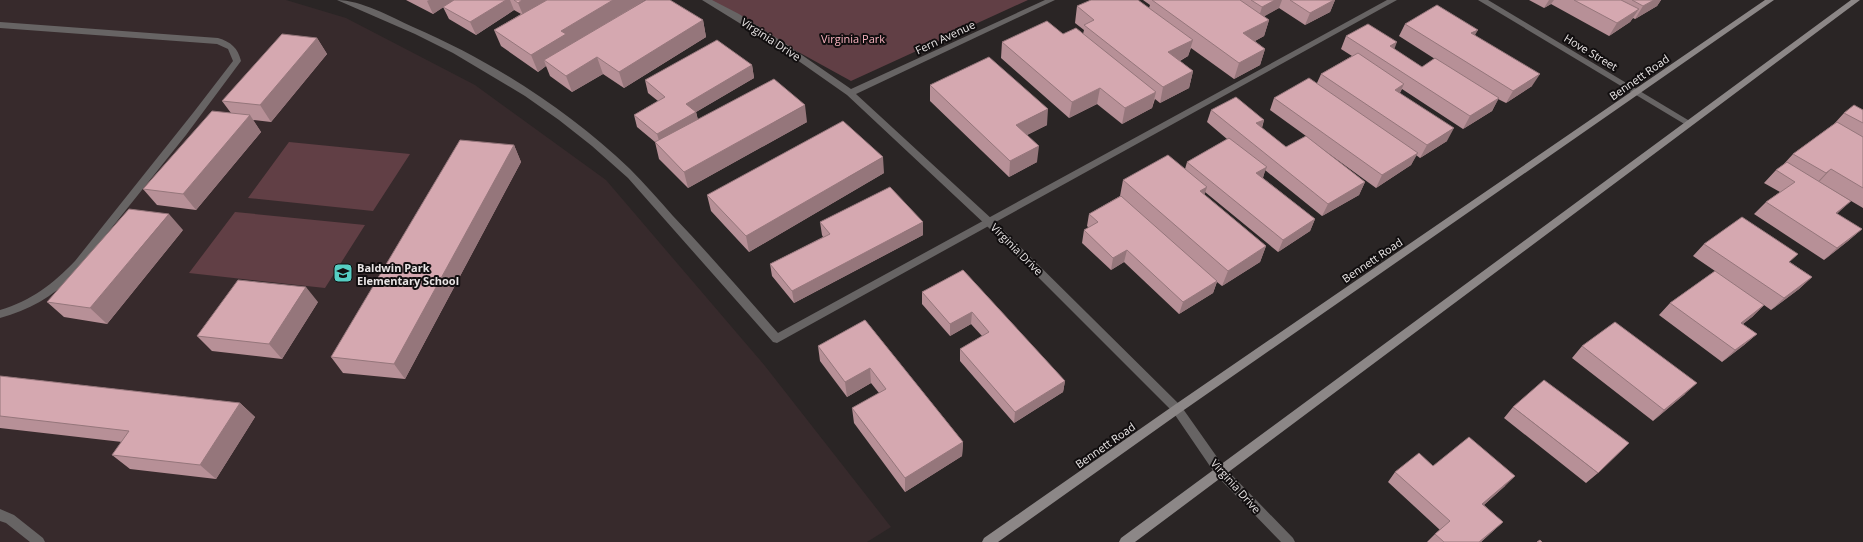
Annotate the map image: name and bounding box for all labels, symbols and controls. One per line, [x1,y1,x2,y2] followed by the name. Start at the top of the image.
[738,14,804,64] street label: Virginia Drive
[913,17,977,57] street label: Fern Avenue
[1561,30,1621,74] street label: Hove Street
[821,31,885,46] park label: Virginia Park
[1606,51,1672,103] street label: Bennett Road
[988,220,1046,278] street label: Virginia Drive
[1339,234,1405,286] street label: Bennett Road
[357,260,459,288] place label: Baldwin Park Elementary School
[332,262,354,284] school or university icon: Baldwin Park Elementary School
[1072,419,1138,471] street label: Bennett Road
[1208,456,1264,516] street label: Virginia Drive

